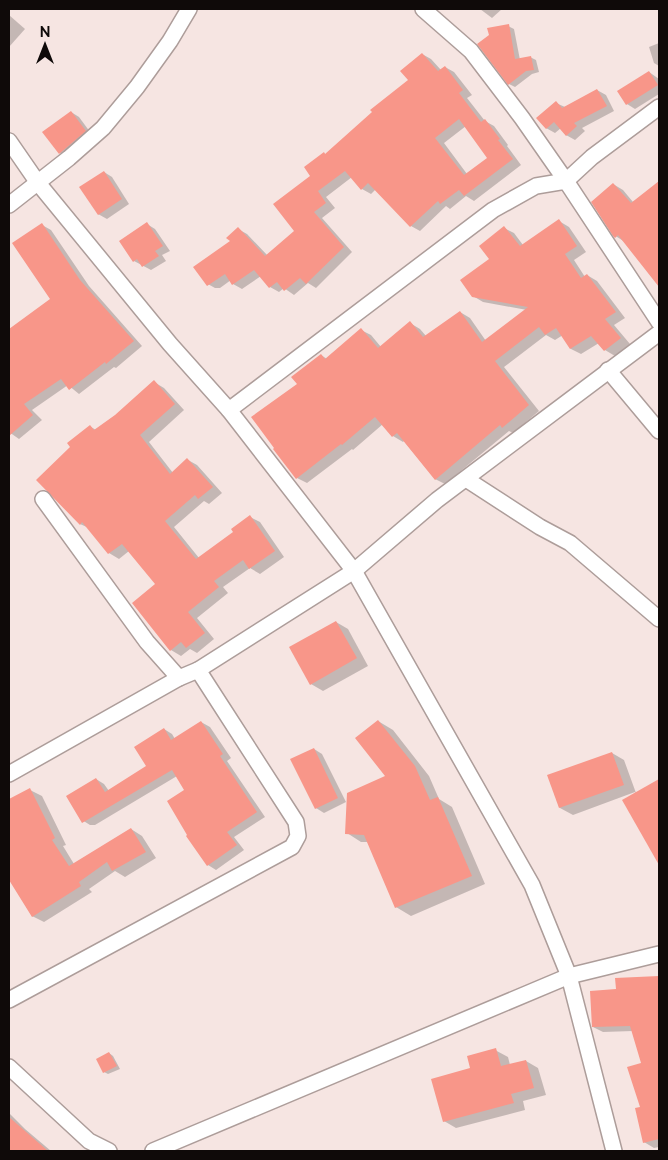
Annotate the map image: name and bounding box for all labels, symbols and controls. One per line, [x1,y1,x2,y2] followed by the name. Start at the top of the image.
[20,20,70,70] north arrow
[40,24,50,40] text: N

